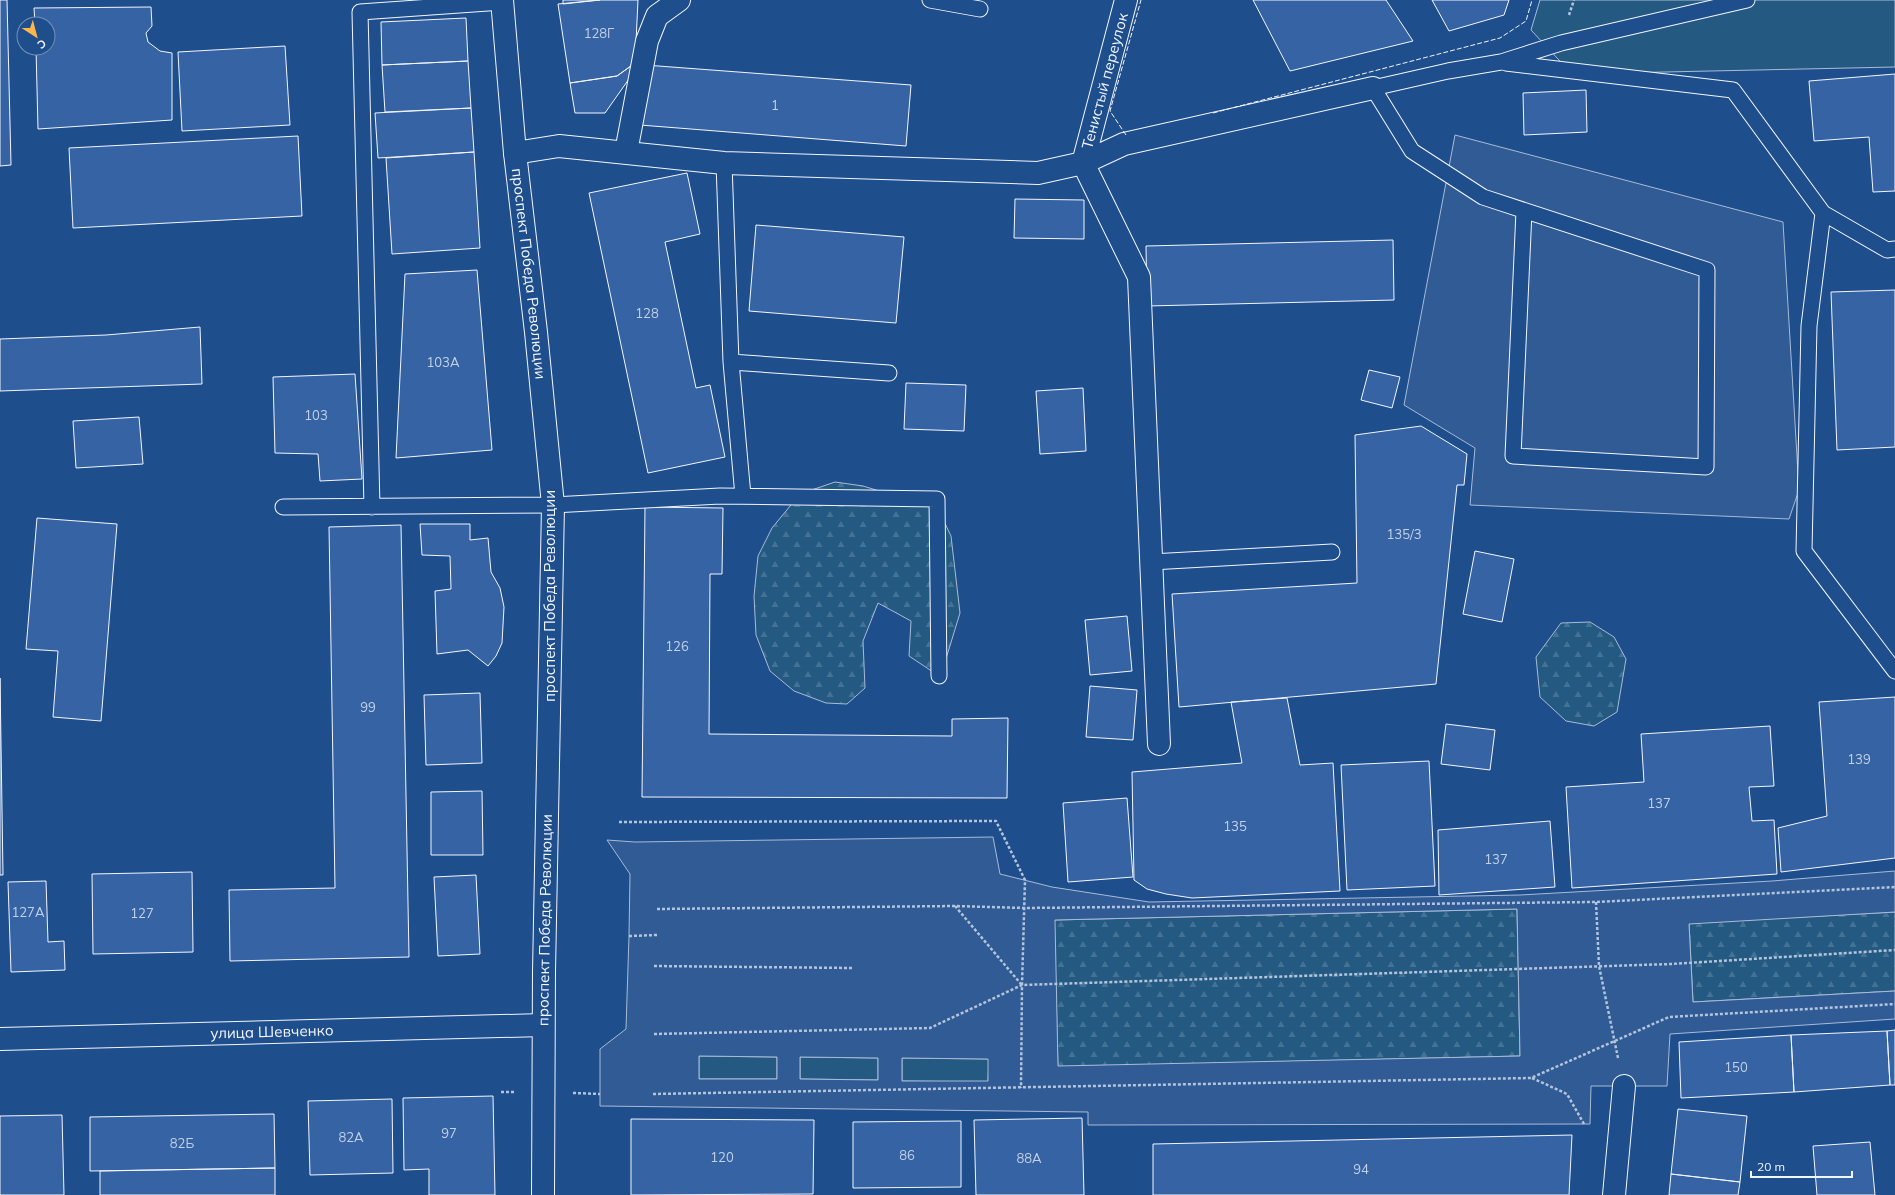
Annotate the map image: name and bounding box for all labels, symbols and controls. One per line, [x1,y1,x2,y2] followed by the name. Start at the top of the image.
[1077,10,1132,151] street label: Тенистый переулок
[16,16,56,56] north arrow
[584,25,615,41] house number: 128Г
[34,36,49,52] text: С
[771,97,779,113] house number: 1
[508,167,551,380] street label: проспект Победа Революции
[635,305,659,321] house number: 128
[427,354,460,370] house number: 103А
[304,407,328,423] house number: 103
[540,490,559,702] street label: проспект Победа Революции
[1387,526,1421,542] house number: 135/3
[665,638,689,654] house number: 126
[360,699,376,715] house number: 99
[1847,751,1871,767] house number: 139
[1647,795,1671,811] house number: 137
[533,814,556,1026] street label: проспект Победа Революции
[1223,818,1247,834] house number: 135
[1484,851,1508,867] house number: 137
[12,904,45,920] house number: 127А
[130,905,154,921] house number: 127
[210,1020,334,1043] street label: улица Шевченко
[1724,1059,1748,1075] house number: 150
[441,1125,457,1141] house number: 97
[338,1129,364,1145] house number: 82А
[170,1135,194,1151] house number: 82Б
[899,1147,915,1163] house number: 86
[710,1149,734,1165] house number: 120
[1016,1150,1042,1166] house number: 88А
[1751,1153,1852,1179] scale bar
[1757,1159,1785,1174] text: 20 m
[1353,1161,1369,1177] house number: 94

